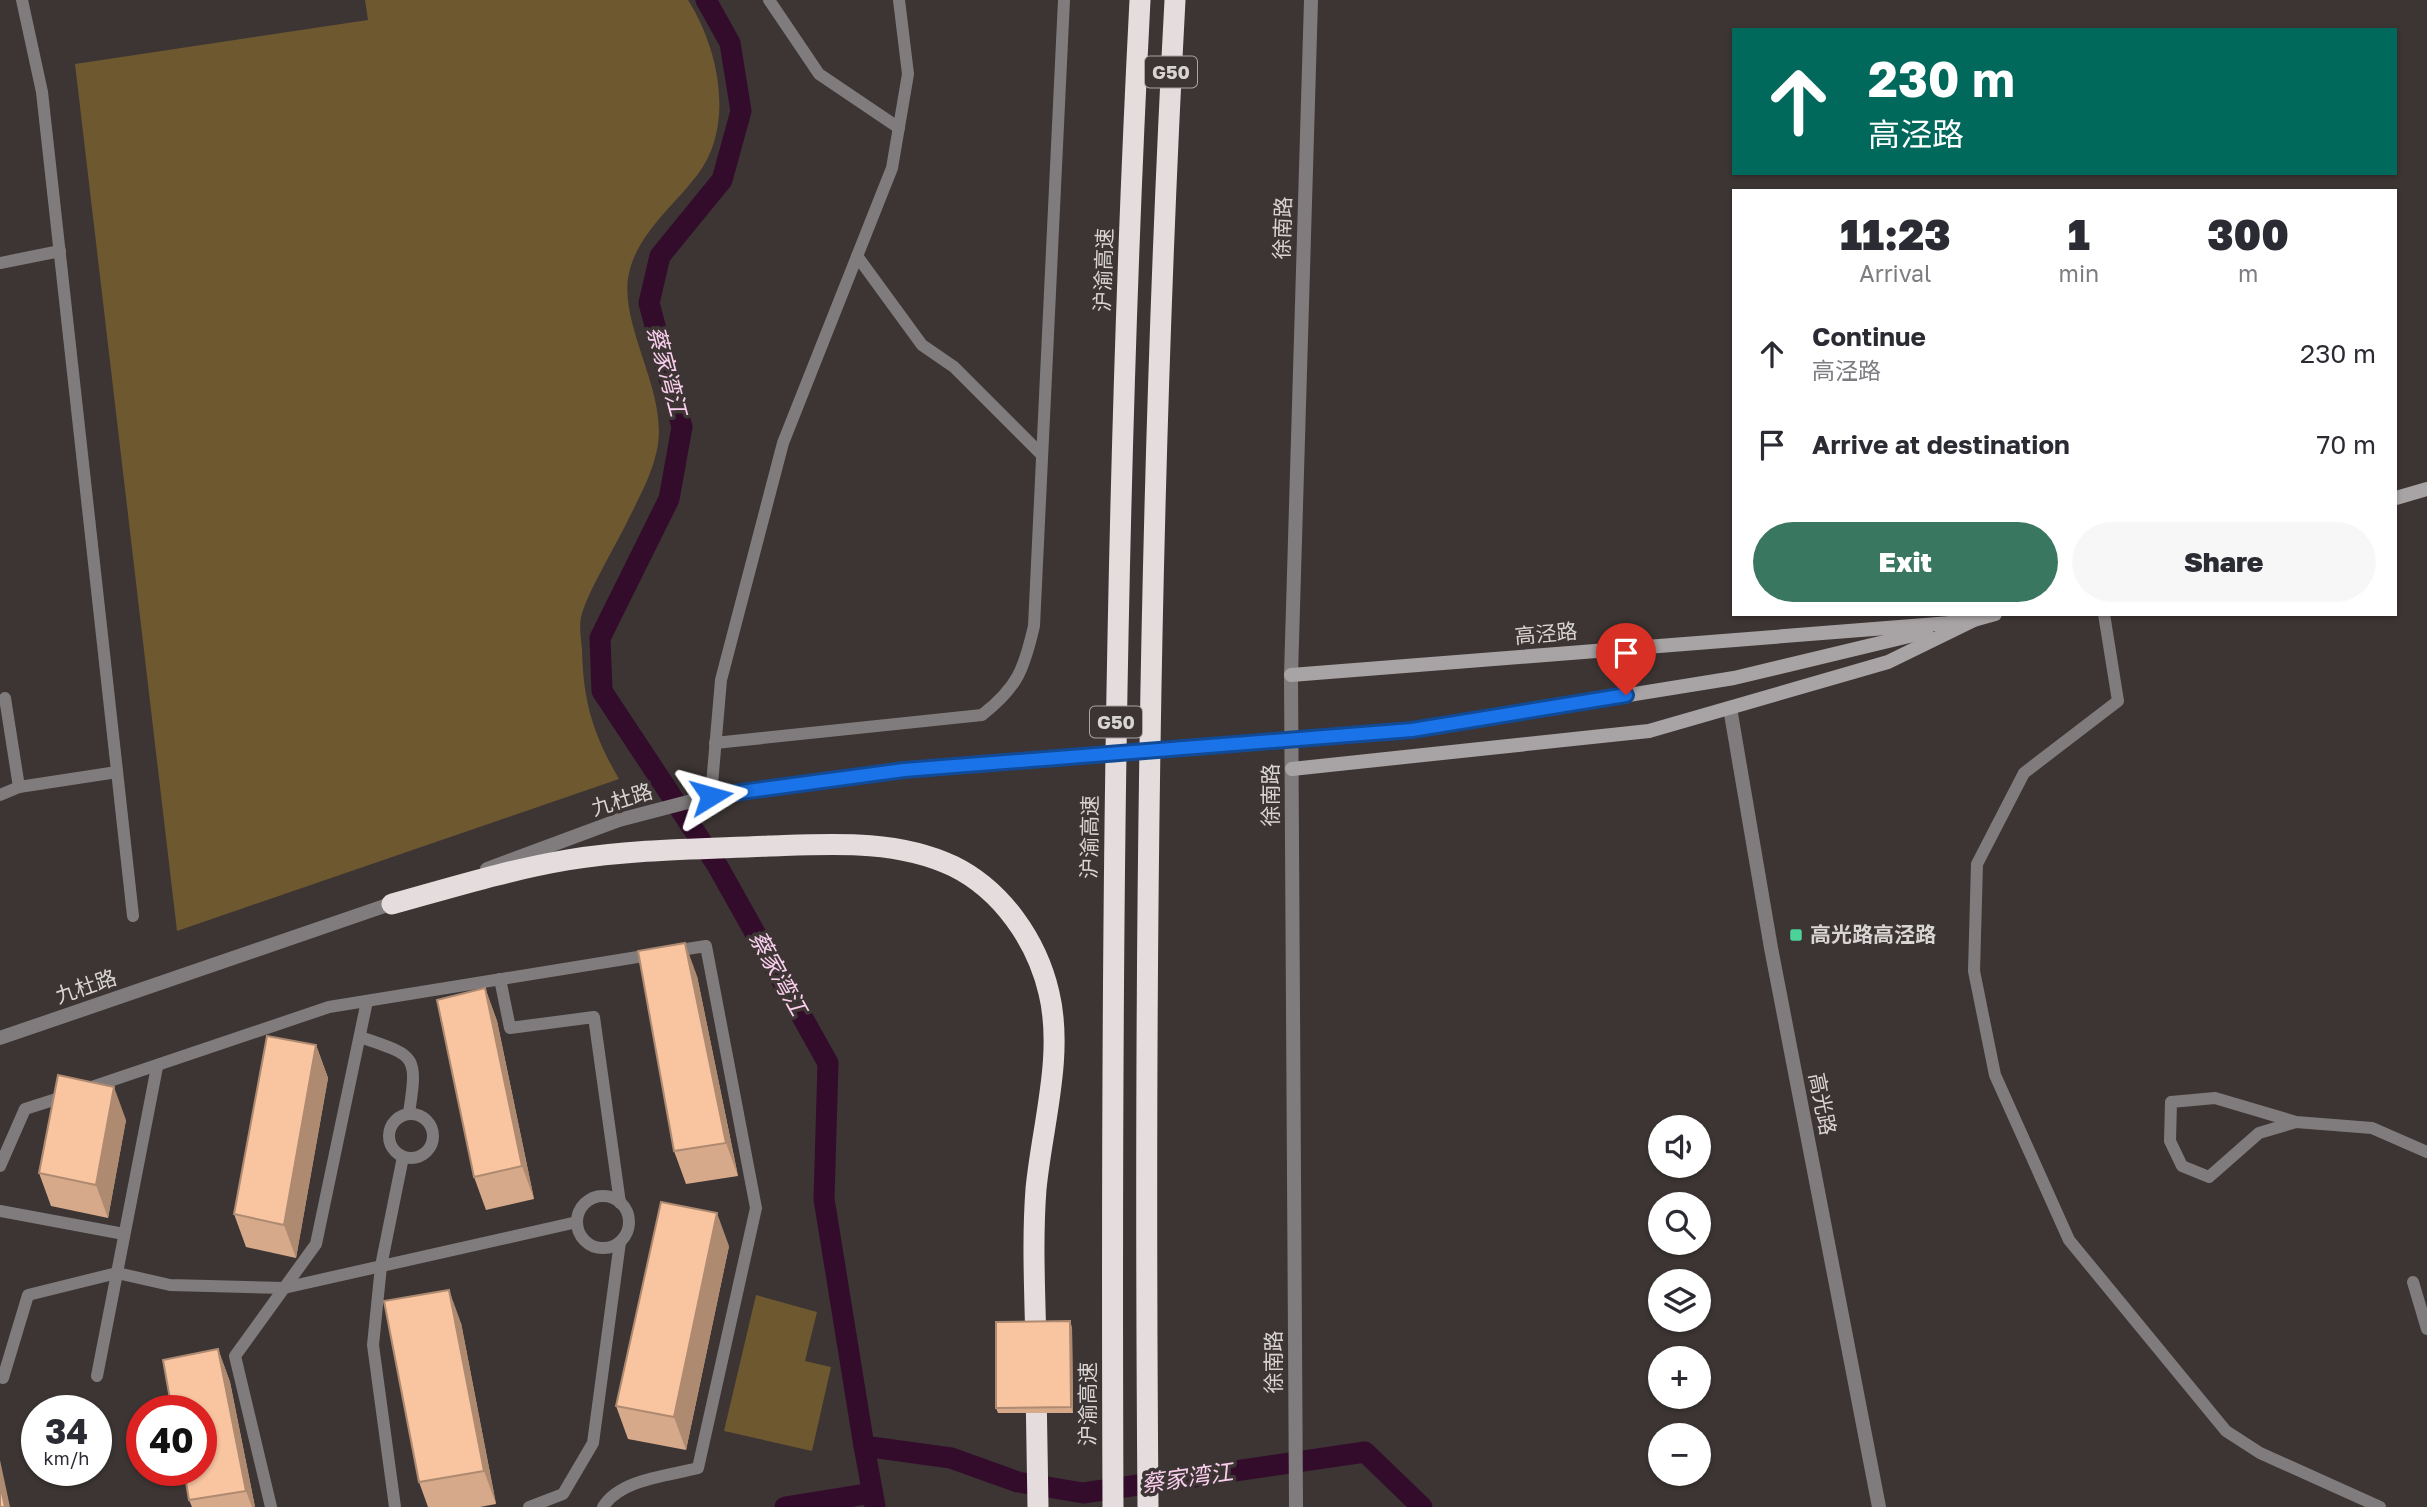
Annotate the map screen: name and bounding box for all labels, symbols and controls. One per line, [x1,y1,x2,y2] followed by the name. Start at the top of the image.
[1868,49,2015,108] text: 230 m
[1753,56,1844,147] icon: ahead
[1145,57,1197,88] road number: G50
[1868,115,1964,153] text: 高泾路
[1268,196,1296,260] street label: 徐南路
[1840,209,1951,259] text: 11:23
[2068,209,2090,259] text: 1
[2207,209,2289,259] text: 300
[1089,228,1117,312] street label: 沪渝高速
[1859,259,1931,287] text: Arrival
[2059,259,2099,287] text: min
[2238,259,2258,287] text: m
[1812,321,1926,352] text: Continue
[643,323,694,422] water label: 蔡家湾江
[1753,335,1791,373] icon: ahead
[2300,338,2376,369] text: 230 m
[1812,356,1881,384] text: 高泾路
[1753,426,1791,464] icon: arrive
[1812,429,2070,460] text: Arrive at destination
[2317,429,2376,460] text: 70 m
[1753,522,2058,602] button: Exit
[2072,522,2376,602] button: Share
[1513,617,1578,649] street label: 高泾路
[1596,623,1656,695] pin
[1607,634,1645,672] icon: arrive
[1090,706,1142,737] road number: G50
[674,759,748,833] position arrow
[1257,764,1283,827] street label: 徐南路
[588,777,656,821] street label: 九杜路
[1075,795,1103,879] street label: 沪渝高速
[1810,921,1936,947] place label: 高光路高泾路
[744,925,815,1022] water label: 蔡家湾江
[1788,927,1804,943] marker: 高光路高泾路
[52,964,120,1009] street label: 九杜路
[1804,1070,1842,1137] street label: 高光路
[1648,1115,1711,1486] map controls
[1648,1115,1711,1178] button: sound
[1648,1192,1711,1255] button: search
[1648,1269,1711,1332] button: layers
[1260,1331,1286,1394] street label: 徐南路
[1648,1346,1711,1409] button: +
[1074,1362,1100,1446] street label: 沪渝高速
[126,1395,217,1486] speed limit sign: 40
[45,1410,88,1452] text: 34
[1648,1423,1711,1486] button: −
[44,1447,89,1469] text: km/h
[1139,1456,1237,1497] water label: 蔡家湾江

